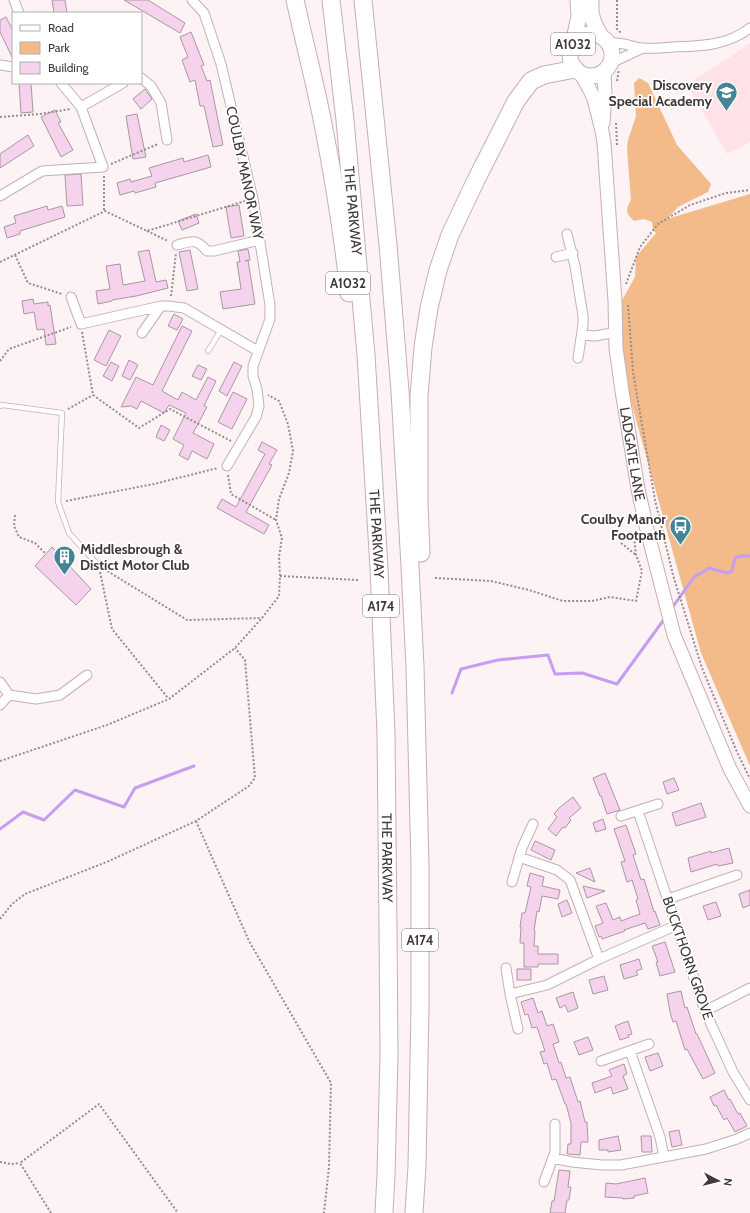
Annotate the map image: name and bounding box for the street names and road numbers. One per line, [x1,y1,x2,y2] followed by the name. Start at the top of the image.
[551,33,595,55] road number: A1032
[222,105,268,242] street label: COULBY MANOR WAY
[340,166,366,257] street label: THE PARKWAY
[326,272,370,294] road number: A1032
[616,406,649,503] street label: LADGATE LANE
[365,489,388,580] street label: THE PARKWAY
[363,595,399,617] road number: A174
[378,813,397,903] street label: THE PARKWAY
[658,894,718,1022] street label: BUCKTHORN GROVE
[402,929,438,951] road number: A174

